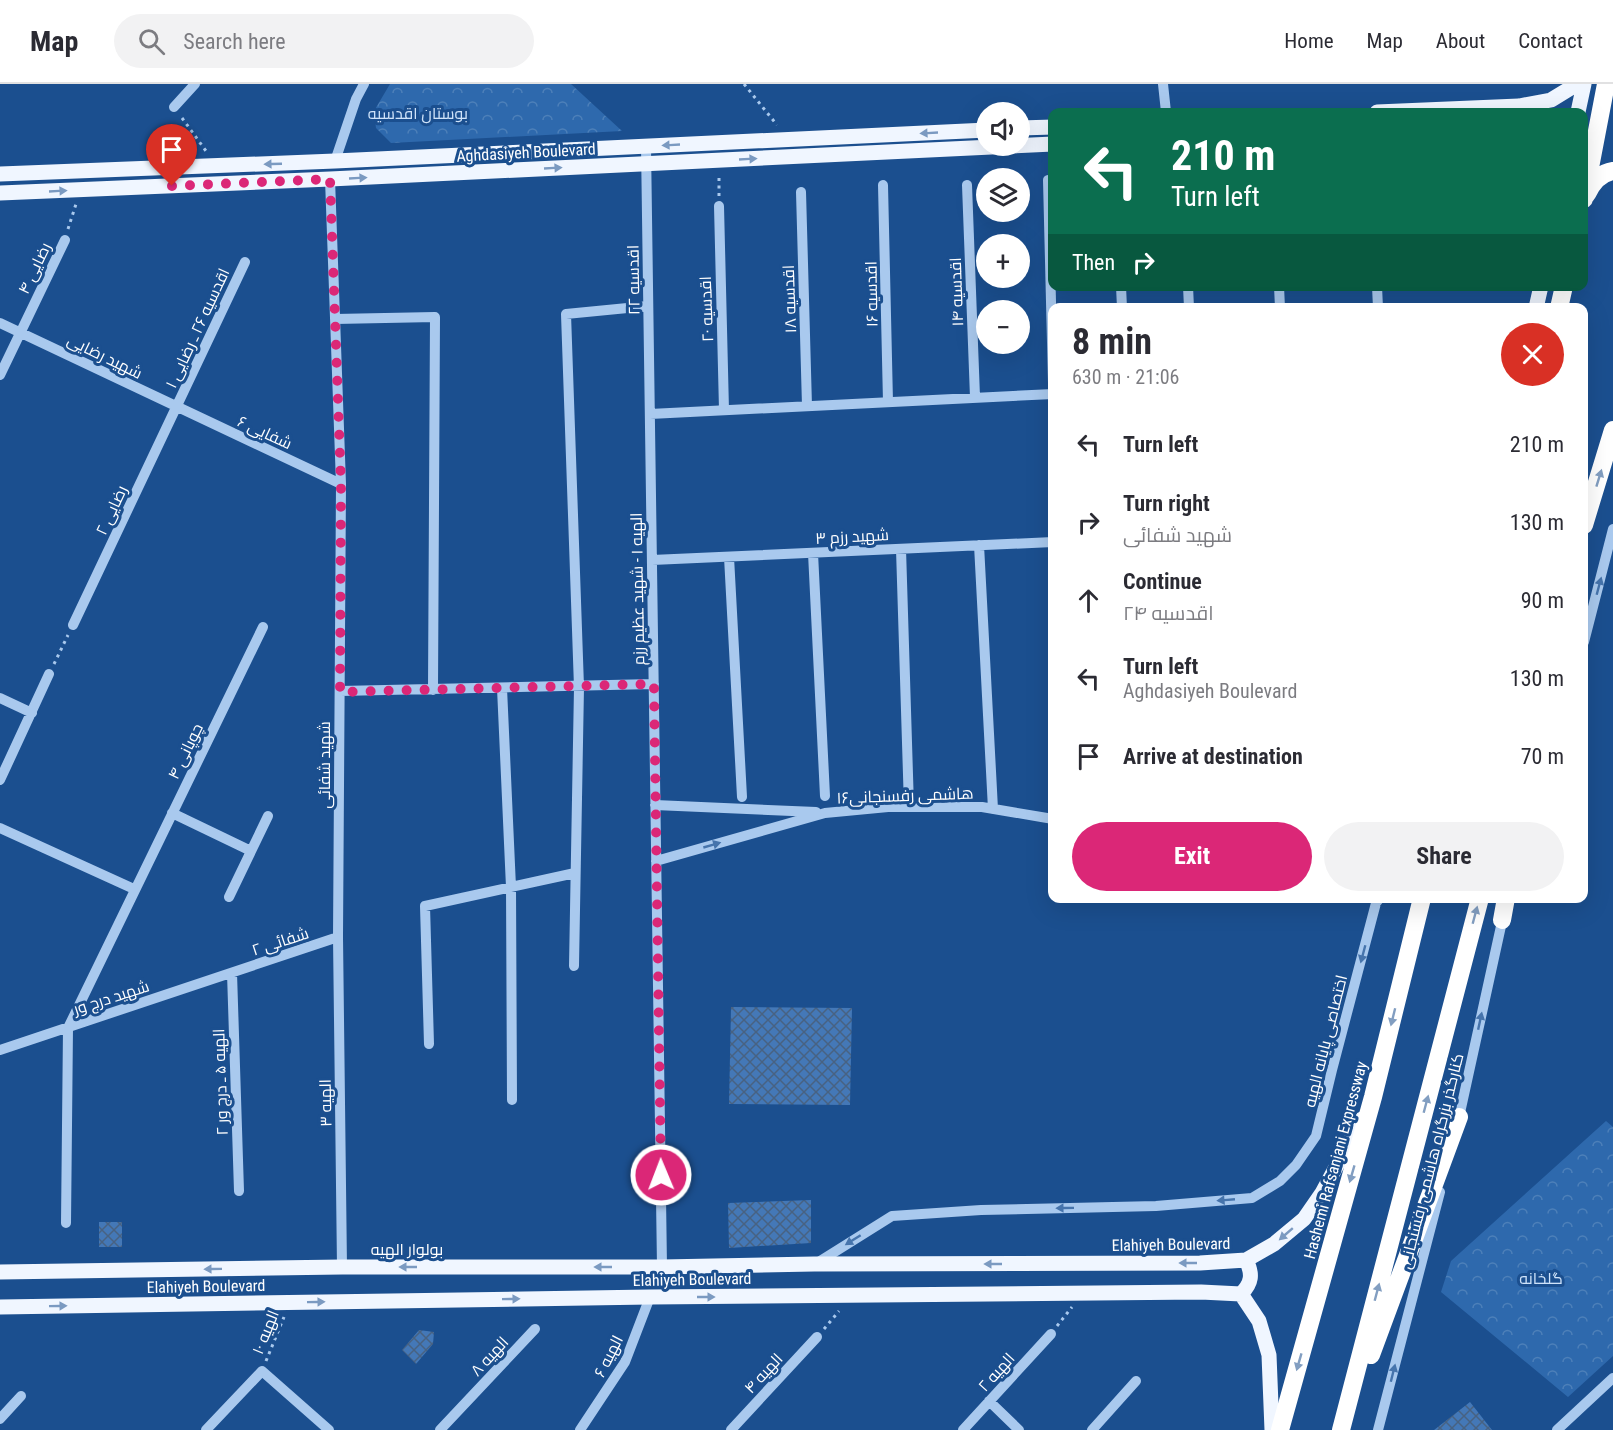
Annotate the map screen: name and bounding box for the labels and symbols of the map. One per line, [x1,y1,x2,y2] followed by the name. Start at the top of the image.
[368,104,468,124] park label: بوستان اقدسیه
[146,124,197,186] pin
[919,128,938,137] one-way arrow
[456,139,596,166] street label: Aghdasiyeh Boulevard
[661,140,680,149] one-way arrow
[738,154,757,163] one-way arrow
[263,159,282,168] one-way arrow
[543,164,562,173] one-way arrow
[349,173,368,182] one-way arrow
[49,186,68,195] one-way arrow
[14,239,56,297] street label: رضایی ۴
[623,245,644,315] street label: اقدسیه ۲۲
[946,257,967,327] street label: اقدسیه ۱۴
[861,261,882,327] street label: اقدسیه ۱۶
[779,264,800,333] street label: اقدسیه ۱۸
[161,265,234,392] street label: اقدسیه ۲۶ ـ رضایی ۱
[696,276,717,342] street label: اقدسیه ۲۰
[64,330,145,384] street label: شهید رضایی
[234,412,295,454] street label: شفایی ۶
[1595,469,1604,487] one-way arrow
[92,482,132,538] street label: رضایی ۲
[627,512,650,665] street label: الهیه ۱ - شهید عظیم رزم
[815,525,889,550] street label: شهید رزم ۳
[1595,577,1604,595] one-way arrow
[164,720,209,783] street label: چوپانی ۴
[315,721,335,809] street label: شهید شفائی
[836,784,974,808] street label: هاشمی رفسنجانی۱۶
[704,840,722,849] one-way arrow
[1471,906,1481,924] one-way arrow
[249,923,311,961] street label: شفائی ۲
[1357,945,1367,963] one-way arrow
[1300,973,1353,1110] street label: اختصاصی پایانه الهیه
[70,976,152,1021] street label: شهید درج ور
[1387,1007,1397,1026] one-way arrow
[1476,1011,1485,1030] one-way arrow
[209,1028,234,1136] street label: الهیه ۵ ـ درج ور ۲
[1395,1051,1468,1271] street label: کنارگذر بزرگراه هاشمی رفسنجانی
[1300,1059,1371,1261] street label: Hashemi Rafsanjani Expressway
[316,1079,336,1127] street label: الهیه ۳
[1422,1094,1431,1112] one-way arrow
[629,1143,693,1207] position arrow
[1347,1165,1356,1183] one-way arrow
[1217,1195,1236,1205] one-way arrow
[1055,1203,1074,1213] one-way arrow
[1279,1227,1294,1240] one-way arrow
[1111,1234,1231,1255] street label: Elahiyeh Boulevard
[845,1235,861,1246] one-way arrow
[371,1240,443,1260] street label: بولوار الهیه
[1178,1258,1197,1268] one-way arrow
[983,1259,1002,1269] one-way arrow
[399,1262,418,1272] one-way arrow
[594,1262,613,1272] one-way arrow
[204,1264,223,1274] one-way arrow
[632,1269,752,1290] street label: Elahiyeh Boulevard
[1519,1269,1563,1288] park label: گلخانه
[146,1276,266,1297] street label: Elahiyeh Boulevard
[1372,1283,1382,1301] one-way arrow
[697,1292,716,1302] one-way arrow
[502,1295,521,1304] one-way arrow
[307,1298,326,1307] one-way arrow
[49,1301,68,1311] one-way arrow
[248,1307,284,1357] street label: الهیه ۱۰
[590,1332,628,1381] street label: الهیه ۶
[466,1333,513,1381] street label: الهیه ۸
[740,1349,787,1398] street label: الهیه ۴
[974,1349,1019,1396] street label: الهیه ۲
[1294,1353,1304,1371] one-way arrow
[1388,1364,1398,1383] one-way arrow

